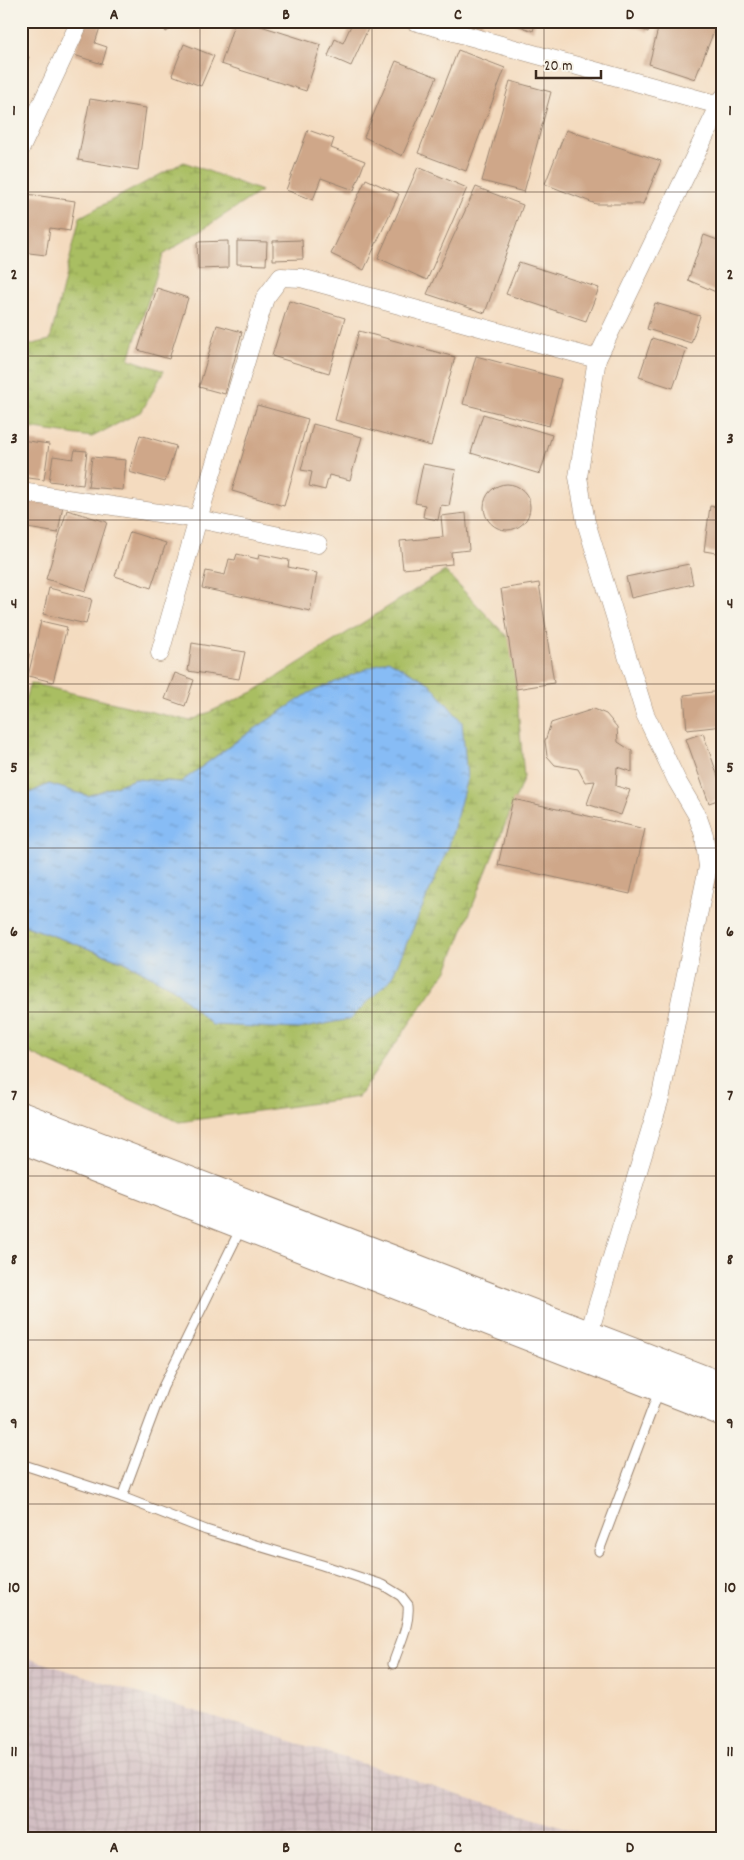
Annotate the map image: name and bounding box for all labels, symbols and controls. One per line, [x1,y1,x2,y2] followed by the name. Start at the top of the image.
[110,4,119,27] text: A
[282,4,290,27] text: B
[454,4,462,27] text: C
[626,4,635,27] text: D
[536,48,602,80] scale bar
[544,56,572,78] text: 20 m
[12,100,16,123] text: 1
[728,100,732,123] text: 1
[11,264,18,287] text: 2
[727,264,734,287] text: 2
[10,428,18,451] text: 3
[726,428,734,451] text: 3
[11,593,17,616] text: 4
[727,593,733,616] text: 4
[10,757,18,780] text: 5
[726,757,734,780] text: 5
[10,921,18,944] text: 6
[726,921,734,944] text: 6
[11,1085,17,1108] text: 7
[727,1085,733,1108] text: 7
[11,1249,18,1272] text: 8
[727,1249,734,1272] text: 8
[10,1413,18,1436] text: 9
[726,1413,734,1436] text: 9
[8,1577,20,1600] text: 10
[724,1577,736,1600] text: 10
[10,1741,18,1764] text: 11
[726,1741,734,1764] text: 11
[110,1837,119,1860] text: A
[282,1837,290,1860] text: B
[454,1837,462,1860] text: C
[626,1837,635,1860] text: D

